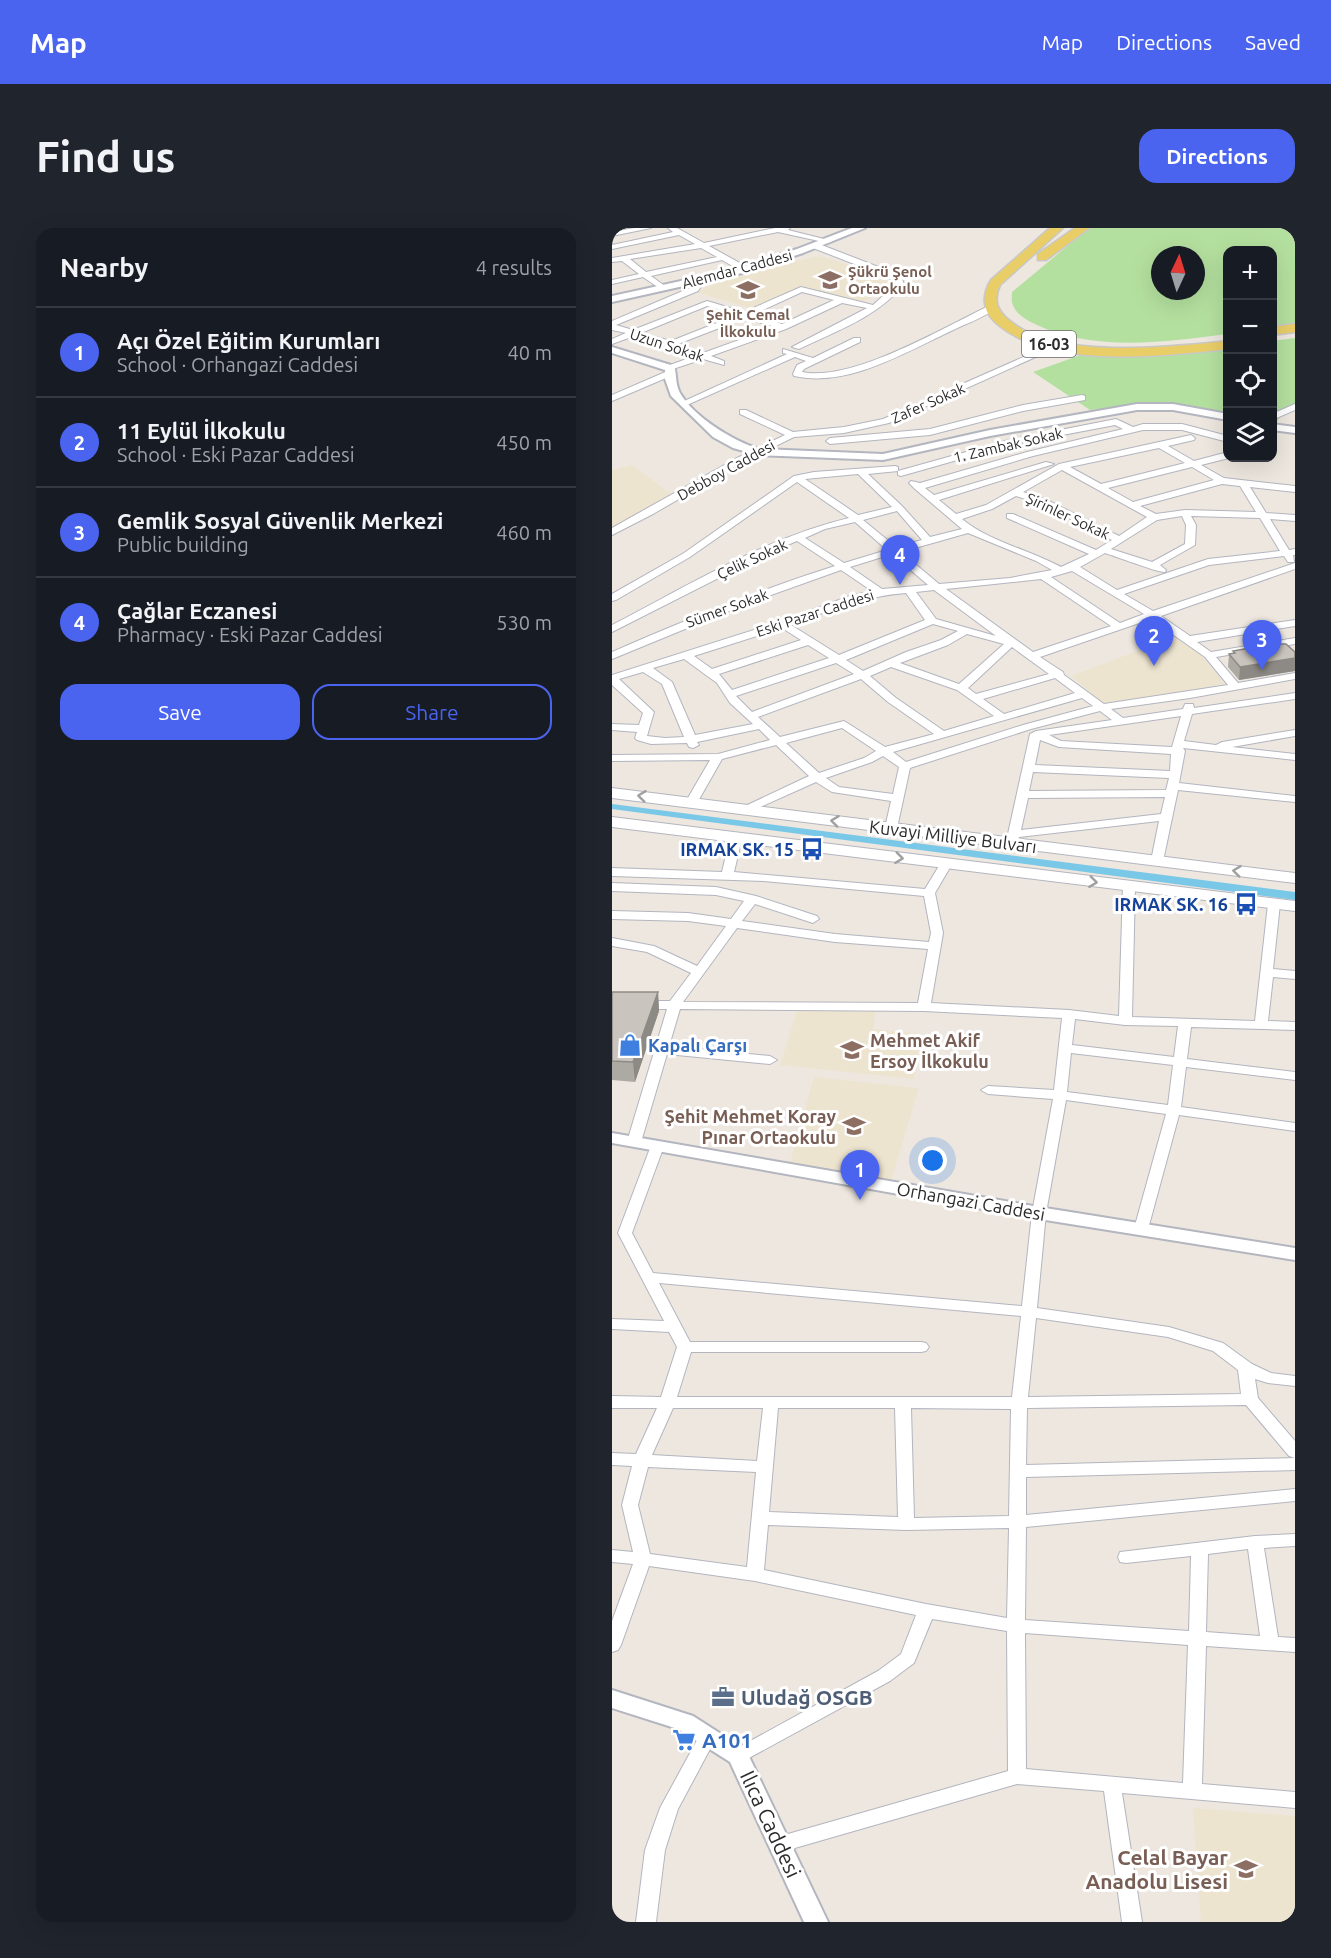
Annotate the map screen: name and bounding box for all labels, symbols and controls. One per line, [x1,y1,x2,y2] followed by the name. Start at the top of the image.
[30,27,87,58] text: Map
[1042,30,1083,54] text: Map
[1116,30,1212,54] text: Directions
[1245,30,1301,54] text: Saved
[1139,129,1295,183] button: Directions
[36,133,175,180] text: Find us
[680,246,794,292] street label: Alemdar Caddesi
[1151,246,1205,300] north arrow
[1223,246,1277,462] map controls
[1223,246,1277,300] button: +
[60,253,148,282] text: Nearby
[476,256,552,279] text: 4 results
[848,263,932,297] place label: Şükrü Şenol Ortaokulu
[817,267,843,293] school or university icon: Şükrü Şenol Ortaokulu
[735,277,761,303] school or university icon: Şehit Cemal İlkokulu
[1223,300,1277,354] button: −
[706,306,790,340] place label: Şehit Cemal İlkokulu
[628,325,707,365] street label: Uzun Sokak
[117,328,380,353] text: Açı Özel Eğitim Kurumları
[1022,331,1076,357] road number: 16-03
[74,341,85,364] text: 1
[508,341,552,364] text: 40 m
[117,353,358,376] text: School · Orhangazi Caddesi
[1223,354,1277,408] button: locate
[889,379,968,427] street label: Zafer Sokak
[1223,408,1277,462] button: layers
[117,418,286,443] text: 11 Eylül İlkokulu
[952,424,1065,466] street label: 1. Zambak Sokak
[74,431,85,454] text: 2
[496,431,552,454] text: 450 m
[674,436,778,504] street label: Debboy Caddesi
[117,443,355,466] text: School · Eski Pazar Caddesi
[1024,489,1113,543] street label: Şirinler Sokak
[117,508,443,533] text: Gemlik Sosyal Güvenlik Merkezi
[74,521,85,544] text: 3
[496,521,552,544] text: 460 m
[117,533,249,556] text: Public building
[714,535,790,583] street label: Çelik Sokak
[880,536,920,585] pin: 4
[684,585,771,631] street label: Sümer Sokak
[754,586,876,640] street label: Eski Pazar Caddesi
[117,598,277,623] text: Çağlar Eczanesi
[74,611,85,634] text: 4
[496,611,552,634] text: 530 m
[1134,616,1174,666] pin: 2
[1242,620,1282,670] pin: 3
[117,623,383,646] text: Pharmacy · Eski Pazar Caddesi
[60,684,300,740] button: Save
[312,684,552,740] button: Share
[637,791,646,803] one-way arrow
[830,815,840,828] one-way arrow
[868,816,1038,856] street label: Kuvayi Milliye Bulvarı
[799,836,825,862] bus stop icon: IRMAK SK. 15
[680,839,794,859] place label: IRMAK SK. 15
[895,852,904,864] one-way arrow
[1232,865,1242,877] one-way arrow
[1088,875,1097,888] one-way arrow
[1233,891,1259,917] bus stop icon: IRMAK SK. 16
[1114,894,1228,914] place label: IRMAK SK. 16
[870,1030,989,1071] place label: Mehmet Akif Ersoy İlkokulu
[617,1032,643,1058] shop icon: Kapalı Çarşı
[648,1035,747,1056] place label: Kapalı Çarşı
[839,1037,865,1063] school or university icon: Mehmet Akif Ersoy İlkokulu
[664,1106,836,1147] place label: Şehit Mehmet Koray Pınar Ortaokulu
[841,1113,867,1139] school or university icon: Şehit Mehmet Koray Pınar Ortaokulu
[918,1146,947,1175] your location
[840,1150,880,1200] pin: 1
[895,1178,1047,1224] street label: Orhangazi Caddesi
[710,1684,736,1710] office icon: Uludağ OSGB
[741,1685,873,1709] place label: Uludağ OSGB
[671,1727,697,1753] supermarket icon: A101
[702,1728,752,1752] place label: A101
[736,1767,806,1881] street label: Ilıca Caddesi
[1086,1845,1228,1893] place label: Celal Bayar Anadolu Lisesi
[1233,1856,1259,1882] school or university icon: Celal Bayar Anadolu Lisesi

